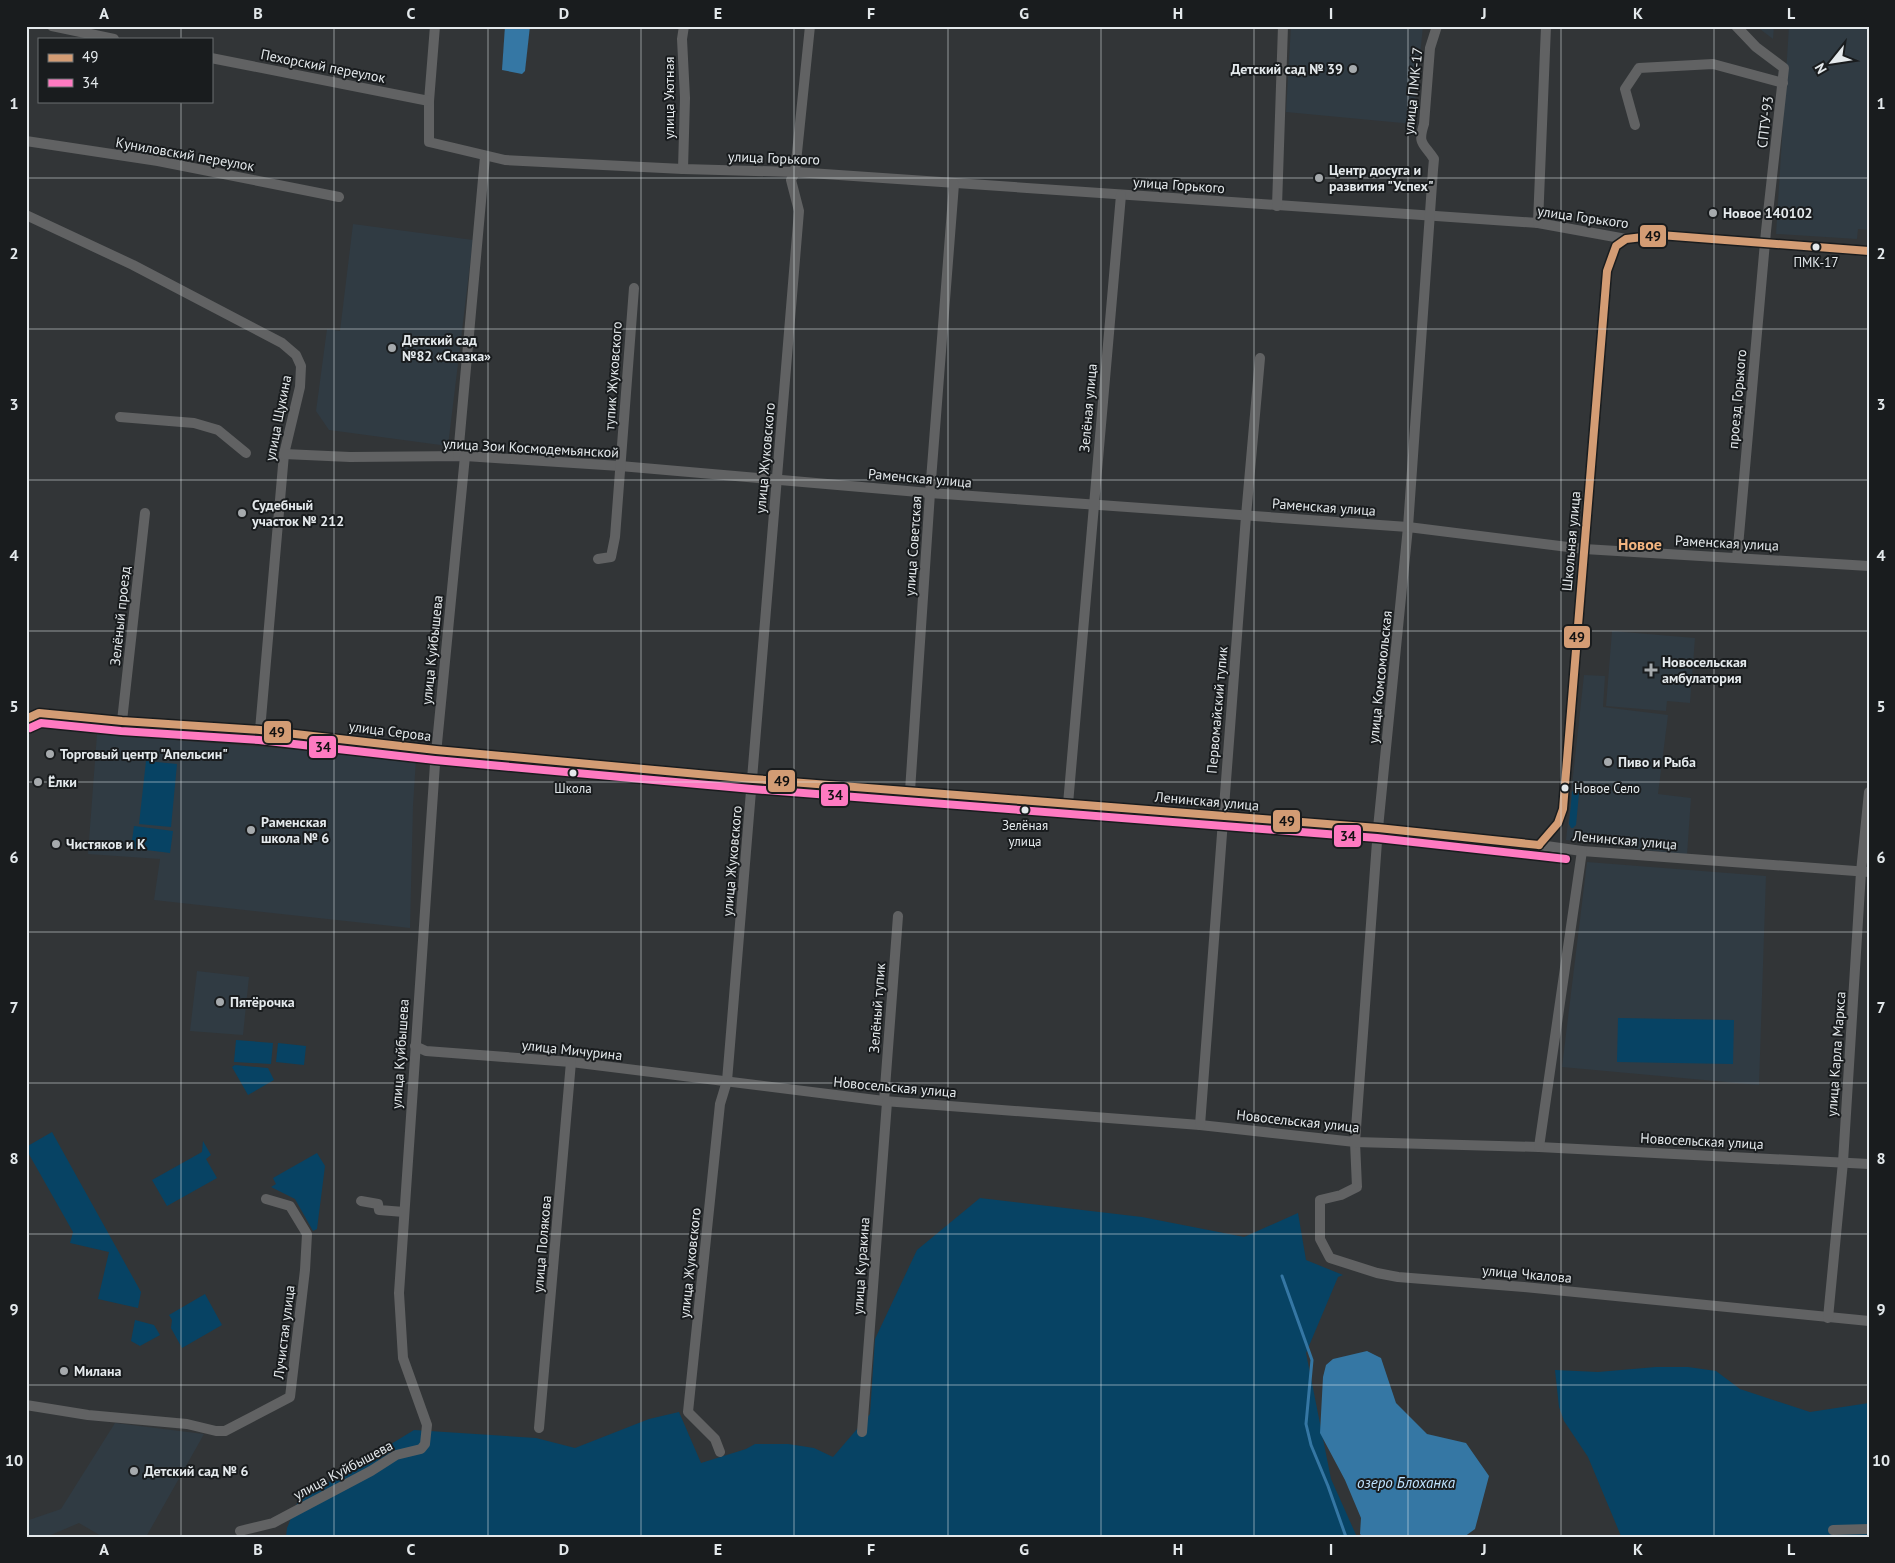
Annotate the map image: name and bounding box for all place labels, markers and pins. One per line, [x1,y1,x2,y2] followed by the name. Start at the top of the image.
[1231,60,1343,78] place label: Детский сад № 39
[1347,63,1359,75] marker: Детский сад № 39
[1329,161,1434,195] place label: Центр досуга и развития "Успех"
[1313,172,1325,184] marker: Центр досуга и развития "Успех"
[1723,204,1813,222] place label: Новое 140102
[1707,207,1719,219] marker: Новое 140102
[1811,242,1821,252] marker: ПМК-17
[1794,254,1838,271] place label: ПМК-17
[402,331,491,365] place label: Детский сад №82 «Сказка»
[386,342,398,354] marker: Детский сад №82 «Сказка»
[251,496,344,530] place label: Судебный участок № 212
[236,507,248,519] marker: Судебный участок № 212
[1662,653,1747,687] place label: Новосельская амбулатория
[1644,663,1658,677] marker: Новосельская амбулатория
[60,745,228,763] place label: Торговый центр "Апельсин"
[44,748,56,760] marker: Торговый центр "Апельсин"
[1618,753,1696,771] place label: Пиво и Рыба
[1602,756,1614,768] marker: Пиво и Рыба
[568,768,578,778] marker: Школа
[48,773,77,791] place label: Ёлки
[32,776,44,788] marker: Ёлки
[554,780,592,797] place label: Школа
[1574,780,1640,797] place label: Новое Село
[1560,783,1570,793] marker: Новое Село
[1020,805,1030,815] marker: Зелёная улица
[261,813,329,847] place label: Раменская школа № 6
[1002,817,1048,850] place label: Зелёная улица
[245,824,257,836] marker: Раменская школа № 6
[66,835,146,853] place label: Чистяков и К
[50,838,62,850] marker: Чистяков и К
[230,993,295,1011] place label: Пятёрочка
[214,996,226,1008] marker: Пятёрочка
[74,1362,122,1380] place label: Милана
[58,1365,70,1377] marker: Милана
[144,1462,248,1480] place label: Детский сад № 6
[128,1465,140,1477] marker: Детский сад № 6

